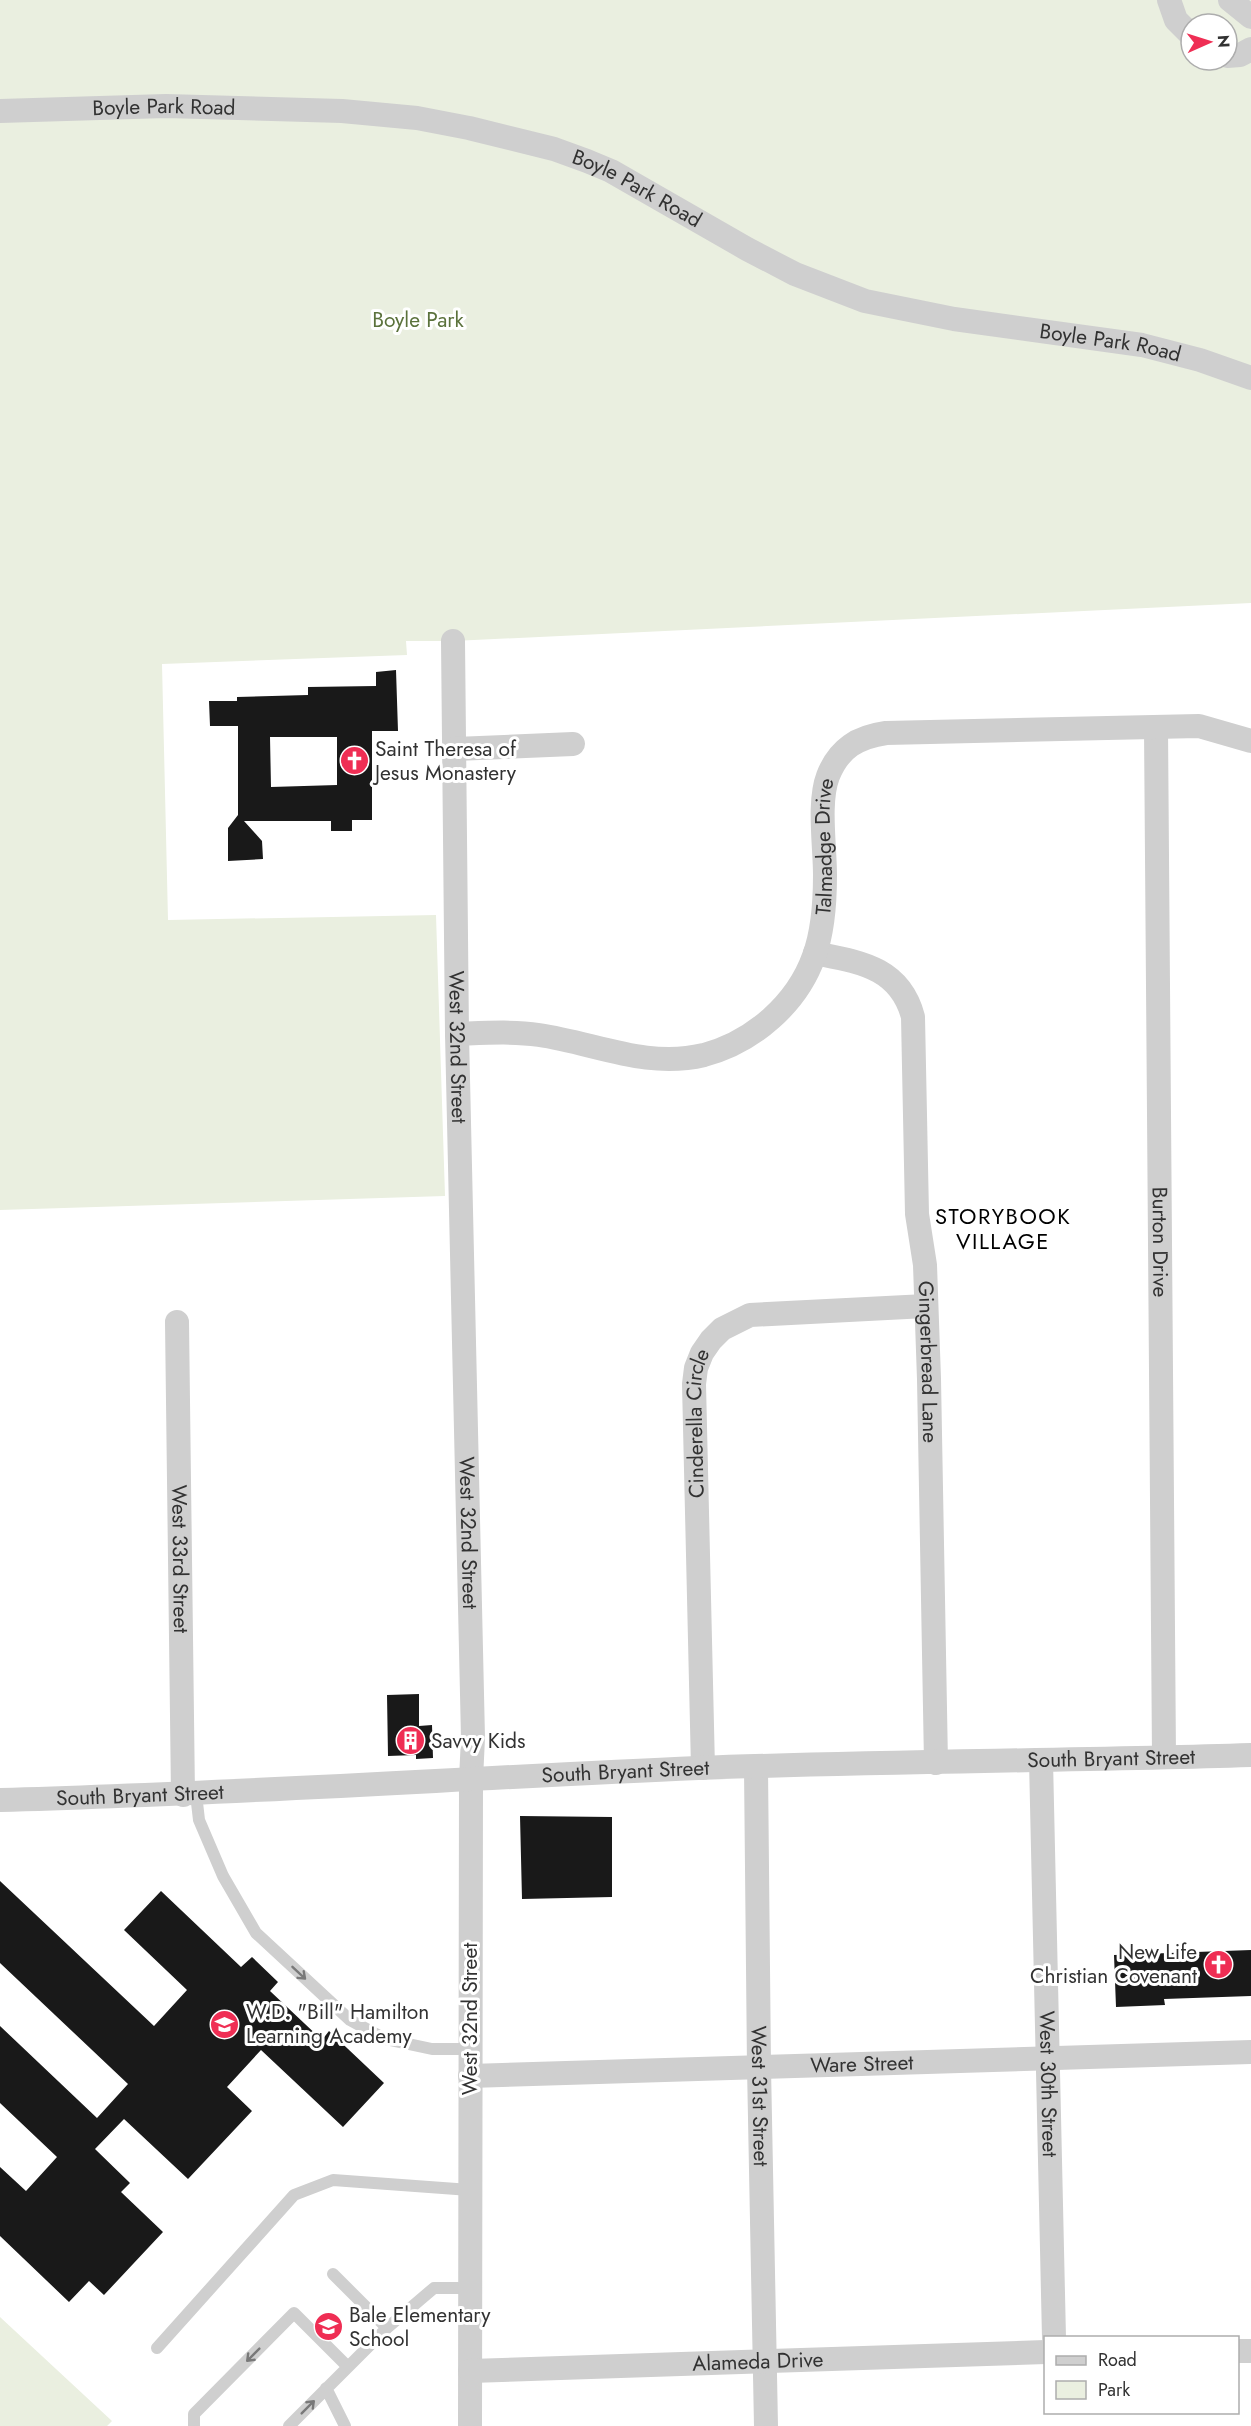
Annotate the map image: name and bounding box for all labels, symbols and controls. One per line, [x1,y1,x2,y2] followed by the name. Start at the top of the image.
[1179,12,1239,72] north arrow
[1212,34,1235,48] text: N
[92,91,236,123] street label: Boyle Park Road
[568,142,707,235] street label: Boyle Park Road
[372,305,464,335] park label: Boyle Park
[1038,316,1184,370] street label: Boyle Park Road
[372,734,517,788] place label: Saint Theresa of Jesus Monastery
[338,745,370,777] church icon: Saint Theresa of Jesus Monastery
[808,775,842,916] street label: Talmadge Drive
[441,970,474,1124] street label: West 32nd Street
[1145,1187,1175,1298] street label: Burton Drive
[935,1200,1071,1257] district label: STORYBOOK VILLAGE
[911,1280,945,1443] street label: Gingerbread Lane
[679,1344,717,1498] street label: Cinderella Circle
[452,1456,485,1610] street label: West 32nd Street
[164,1485,196,1633] street label: West 33rd Street
[394,1725,426,1757] building icon: Savvy Kids
[431,1726,526,1756] place label: Savvy Kids
[1027,1742,1195,1775] street label: South Bryant Street
[541,1753,710,1790] street label: South Bryant Street
[56,1777,224,1813] street label: South Bryant Street
[1030,1937,1197,1991] place label: New Life Christian Covenant
[455,1943,485,2095] street label: West 32nd Street
[1202,1948,1234,1980] church icon: New Life Christian Covenant
[292,1965,307,1980] one-way arrow
[246,1997,429,2051] place label: W.D. "Bill" Hamilton Learning Academy
[209,2008,241,2040] school or university icon: W.D. "Bill" Hamilton Learning Academy
[1032,2010,1065,2157] street label: West 30th Street
[744,2025,776,2167] street label: West 31st Street
[810,2047,914,2081] street label: Ware Street
[349,2300,491,2354] place label: Bale Elementary School
[312,2311,344,2343] school or university icon: Bale Elementary School
[1044,2336,1239,2414] legend
[692,2344,824,2379] street label: Alameda Drive
[246,2347,260,2362] one-way arrow
[1098,2347,1137,2373] text: Road
[1098,2377,1130,2403] text: Park
[301,2400,315,2415] one-way arrow

